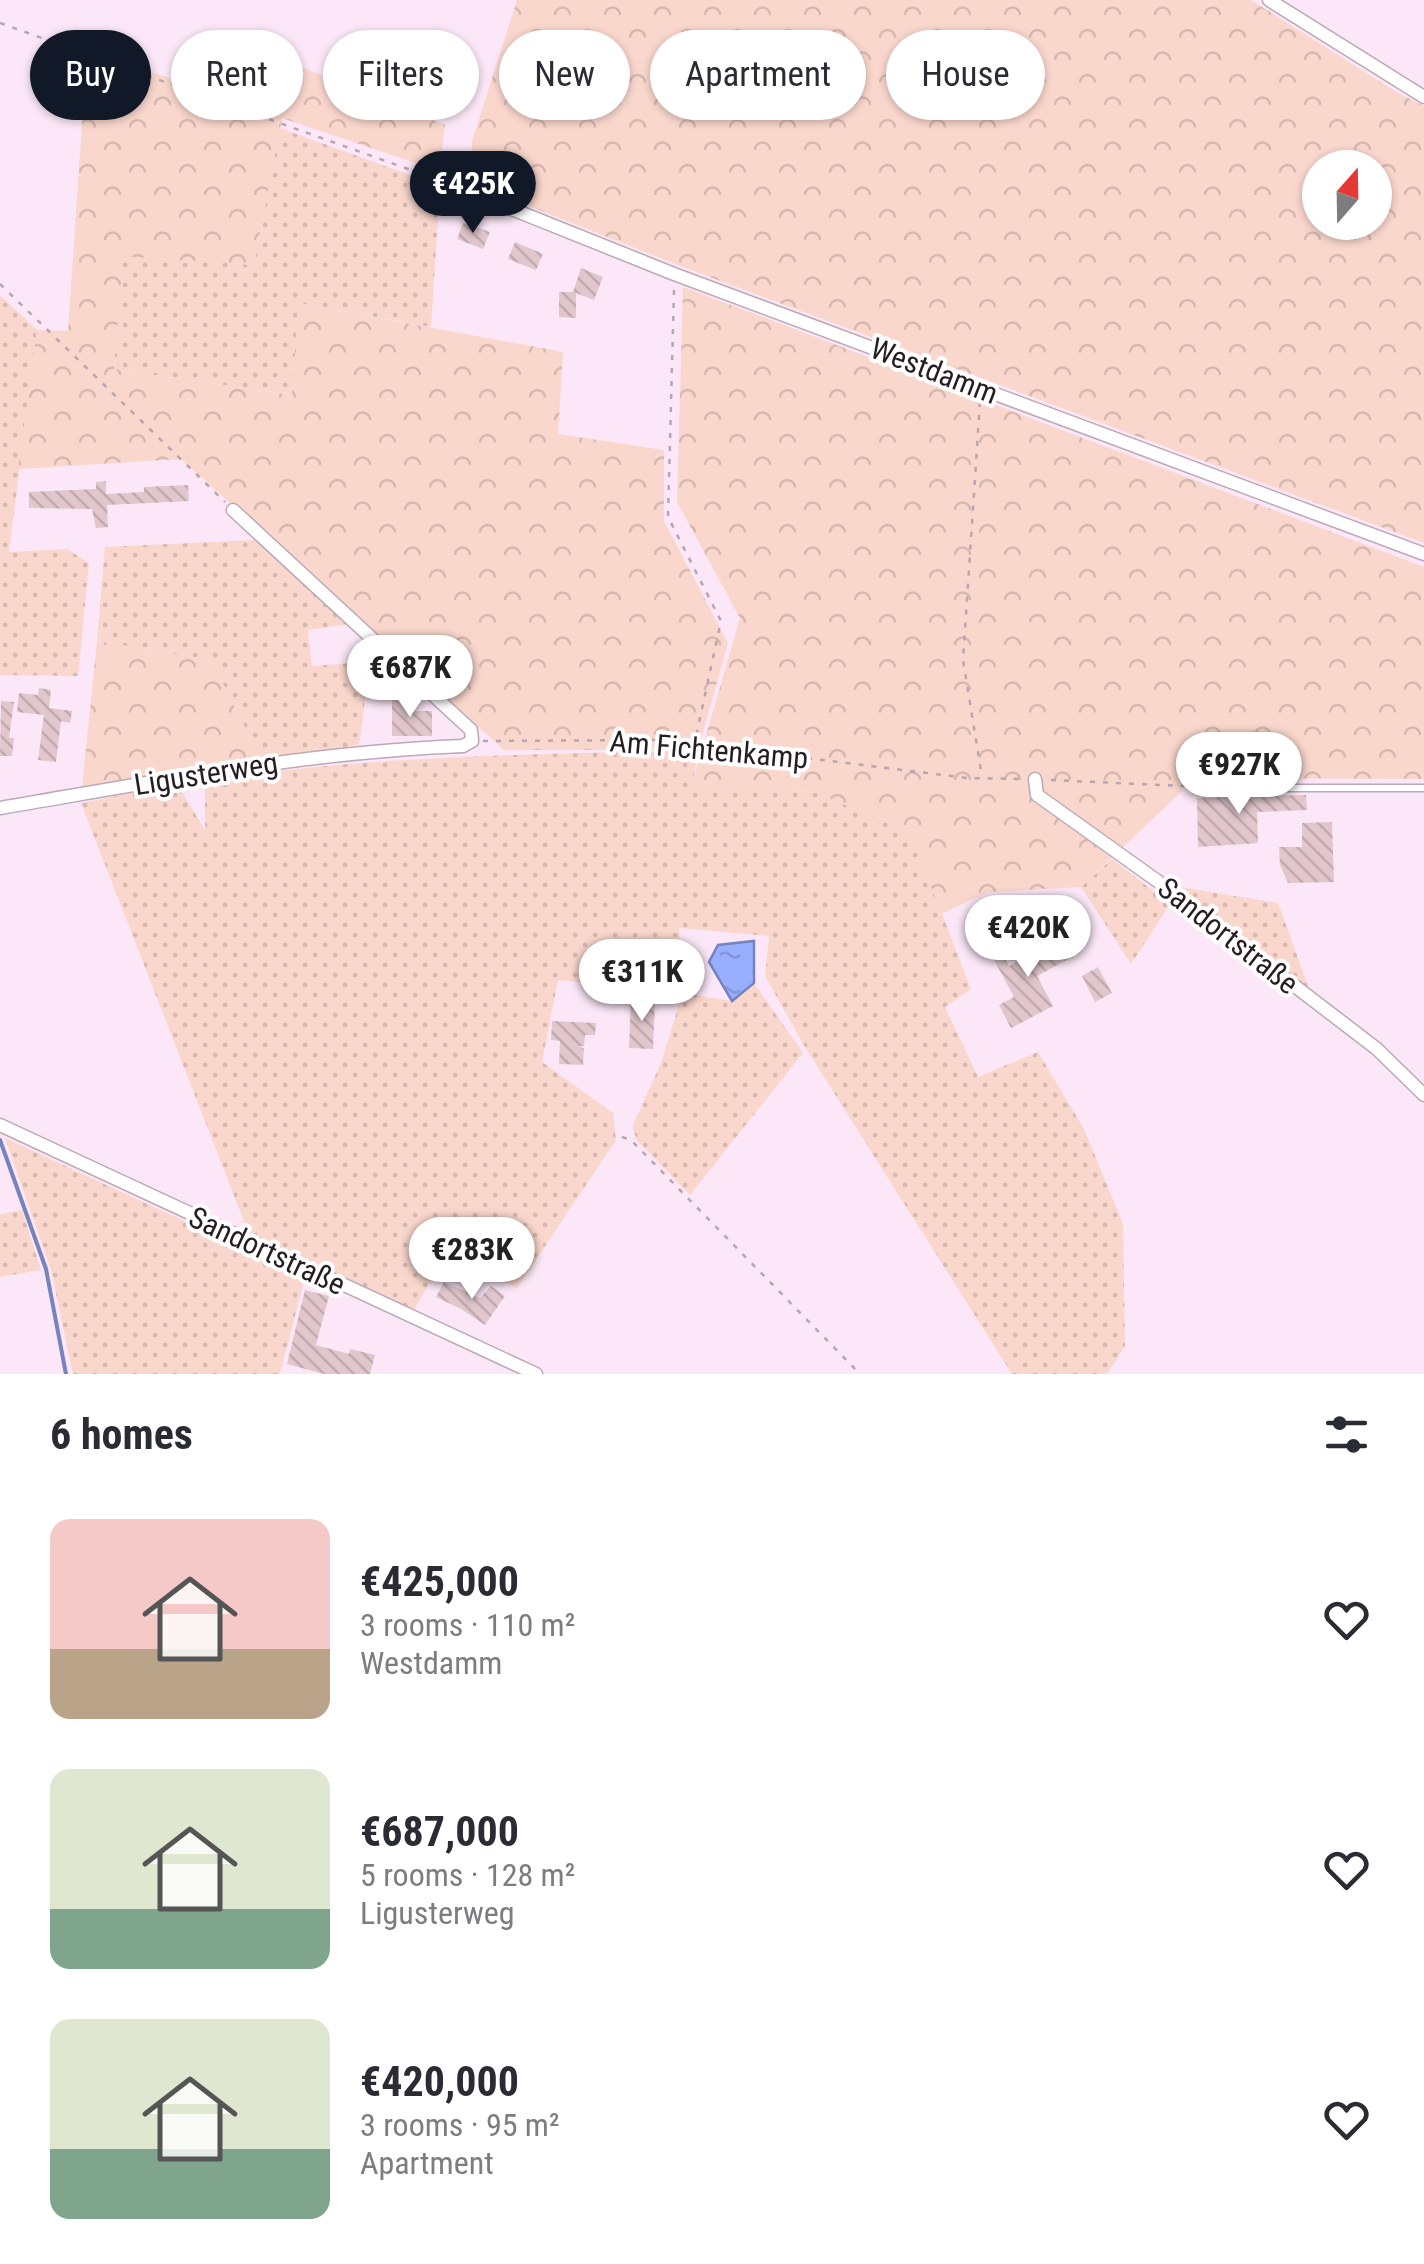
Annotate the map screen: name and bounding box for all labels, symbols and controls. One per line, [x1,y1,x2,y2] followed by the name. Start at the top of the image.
[30,30,151,120] chip: Buy
[171,30,303,120] chip: Rent
[323,30,479,120] chip: Filters
[499,30,630,120] chip: New
[650,30,866,120] chip: Apartment
[886,30,1045,120] chip: House
[1302,150,1392,240] north arrow
[1302,150,1392,240] map controls
[403,151,543,236] pin: €425K
[432,164,514,202] text: €425K
[866,330,1003,411] street label: Westdamm
[340,635,480,720] pin: €687K
[369,648,451,686] text: €687K
[608,723,810,776] street label: Am Fichtenkamp
[1169,732,1309,817] pin: €927K
[132,745,280,802] street label: Ligusterweg
[1198,745,1280,783] text: €927K
[1151,870,1305,1001] street label: Sandortstraße
[958,895,1098,980] pin: €420K
[987,908,1069,946] text: €420K
[572,939,712,1024] pin: €311K
[601,952,683,990] text: €311K
[184,1199,351,1302] street label: Sandortstraße
[402,1217,542,1302] pin: €283K
[431,1230,513,1268] text: €283K
[1319,1407,1374,1462] icon: filters
[50,1410,193,1459] text: 6 homes
[360,1557,519,1606] text: €425,000
[130,1559,250,1679] icon: home
[1319,1592,1374,1647] icon: heart
[360,1606,575,1644] text: 3 rooms · 110 m²
[360,1644,502,1682] text: Westdamm
[360,1807,519,1856] text: €687,000
[130,1809,250,1929] icon: home
[1319,1842,1374,1897] icon: heart
[360,1856,575,1894] text: 5 rooms · 128 m²
[360,1894,514,1932] text: Ligusterweg
[360,2057,519,2106] text: €420,000
[130,2059,250,2179] icon: home
[1319,2092,1374,2147] icon: heart
[360,2106,559,2144] text: 3 rooms · 95 m²
[360,2144,494,2182] text: Apartment

